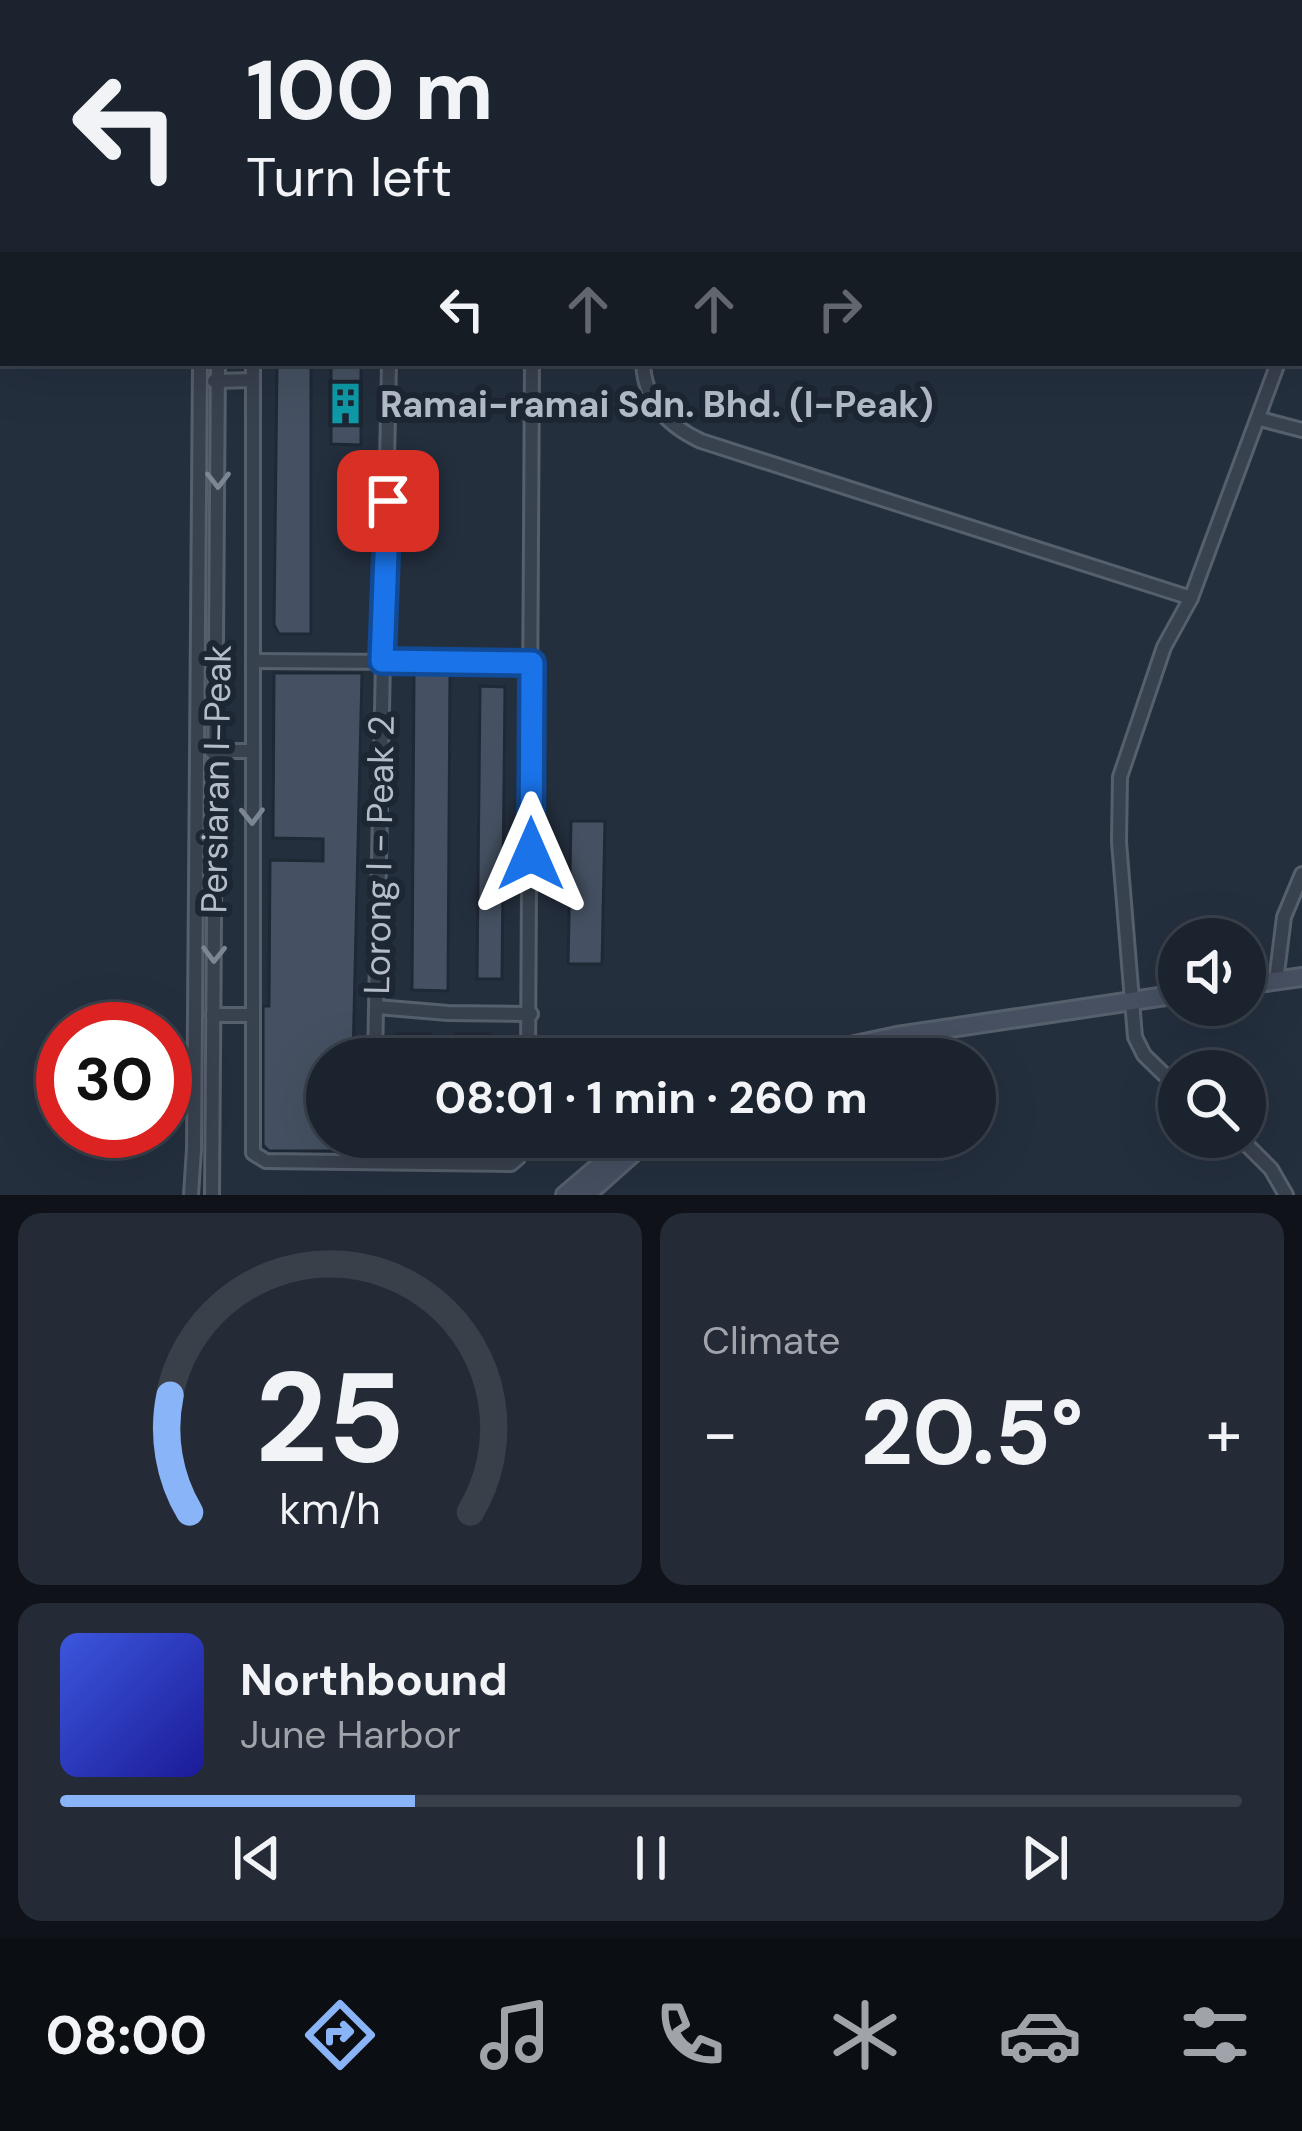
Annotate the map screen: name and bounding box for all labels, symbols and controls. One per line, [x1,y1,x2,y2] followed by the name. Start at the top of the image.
[246,36,494,145] text: 100 m
[48,48,204,204] icon: left
[246,142,452,213] text: Turn left
[429,276,495,342] icon: left
[555,276,621,342] icon: ahead
[681,276,747,342] icon: ahead
[807,276,873,342] icon: right
[323,381,369,427] building icon: Ramai-ramai Sdn. Bhd. (I-Peak)
[380,381,934,428] place label: Ramai-ramai Sdn. Bhd. (I-Peak)
[337,450,439,552] pin
[355,468,421,534] icon: arrive
[205,472,231,490] one-way arrow
[190,644,242,914] street label: Persiaran I-Peak
[353,715,405,995] street label: Lorong I - Peak 2
[468,791,594,917] position arrow
[239,807,265,826] one-way arrow
[1158,918,1266,1158] map controls
[1158,918,1266,1026] button: sound
[202,945,228,964] one-way arrow
[36,1002,192,1158] speed limit sign: 30
[1158,1050,1266,1158] button: search
[434,1068,868,1127] text: 08:01 · 1 min · 260 m
[702,1315,840,1366] text: Climate
[255,1337,405,1500] text: 25
[861,1375,1083,1492] text: 20.5°
[702,1391,738,1476] text: −
[1206,1391,1242,1476] text: +
[279,1481,381,1537] text: km/h
[240,1650,508,1709] text: Northbound
[240,1709,461,1760] text: June Harbor
[224,1825,290,1891] icon: previous
[618,1825,684,1891] icon: pause
[1012,1825,1078,1891] icon: next
[298,1993,382,2077] icon: directions
[473,1993,557,2077] icon: music
[648,1993,732,2077] icon: phone
[823,1993,907,2077] icon: climate
[998,1993,1082,2077] icon: car
[1173,1993,1257,2077] icon: filters
[45,2000,207,2071] text: 08:00

